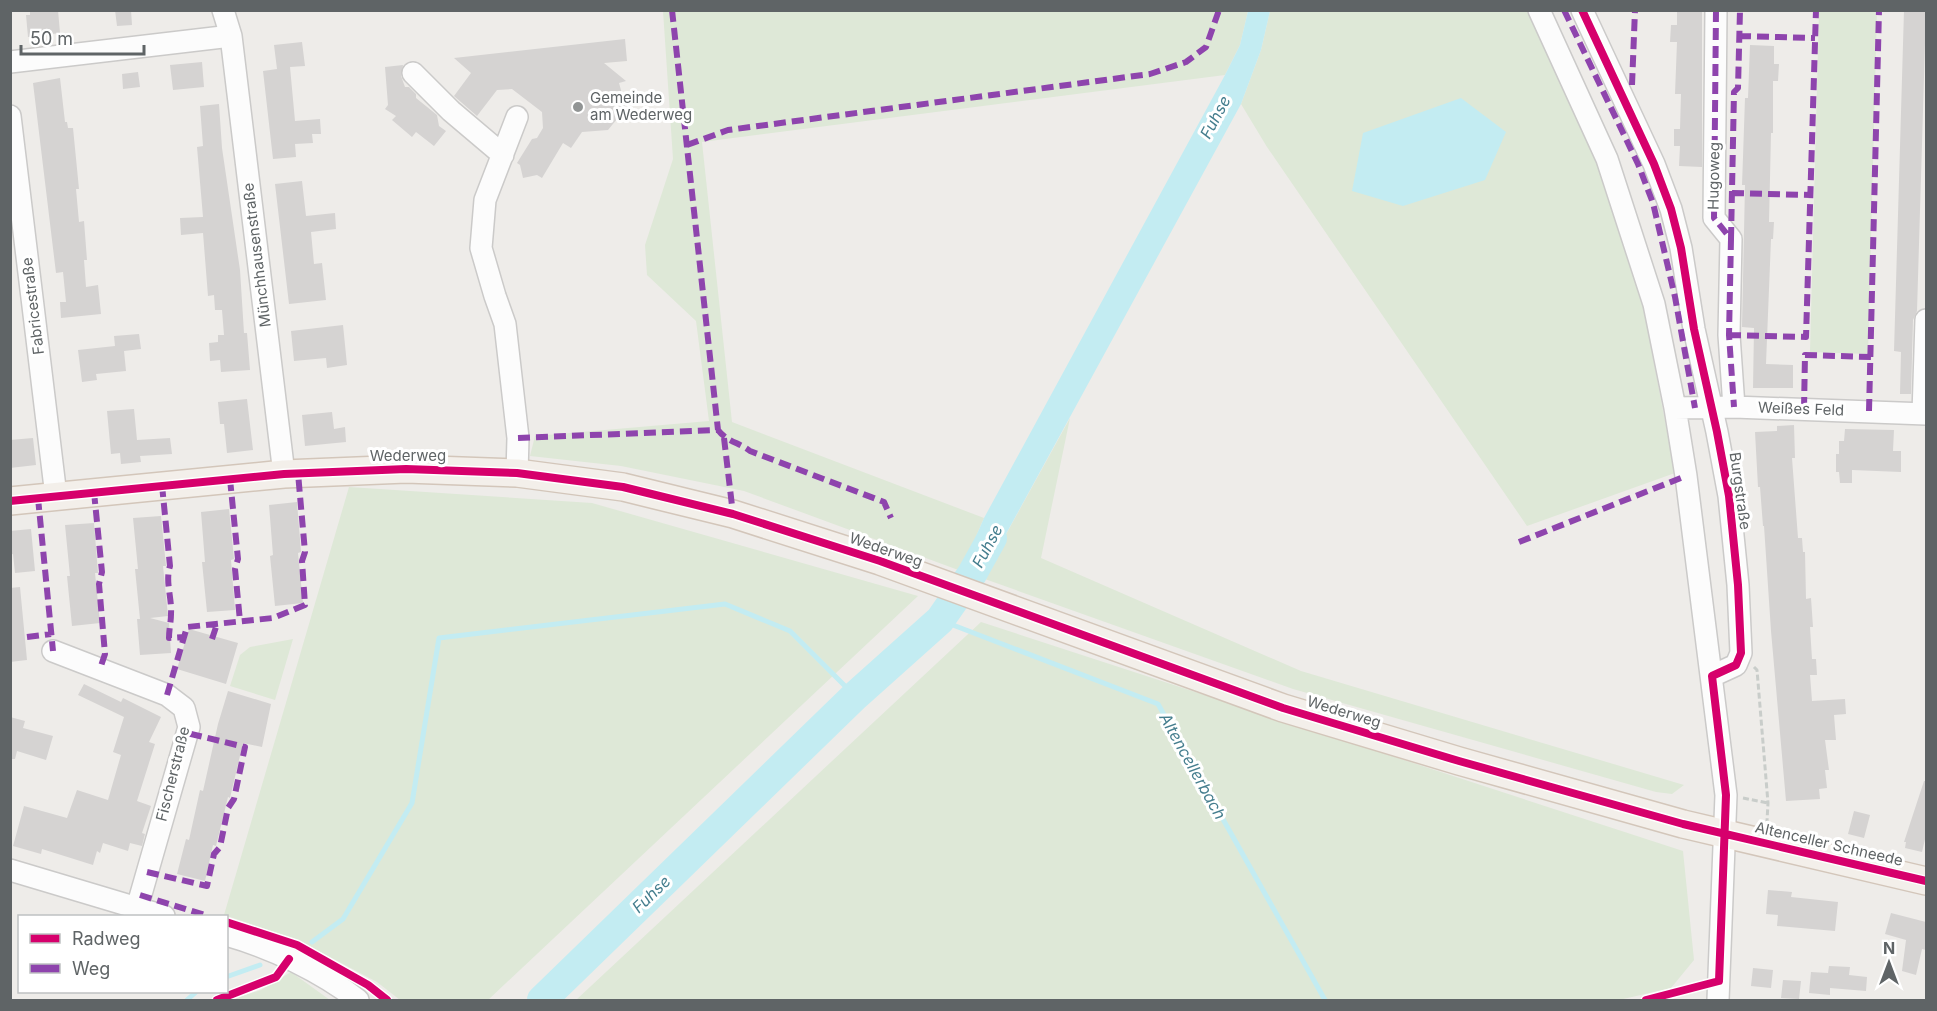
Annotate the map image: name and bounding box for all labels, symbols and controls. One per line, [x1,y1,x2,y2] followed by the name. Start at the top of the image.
[21,18,144,56] scale bar
[30,28,73,49] text: 50 m
[590,88,692,124] place label: Gemeinde am Wederweg
[1195,92,1235,142] water label: Fuhse
[571,100,585,114] marker: Gemeinde am Wederweg
[1703,142,1724,210] street label: Hugoweg
[238,182,275,328] street label: Münchhausenstraße
[17,256,48,356] street label: Fabricestraße
[1758,397,1845,420] street label: Weißes Feld
[370,446,446,465] street label: Wederweg
[1726,451,1755,531] street label: Burgstraße
[967,521,1007,571] water label: Fuhse
[847,528,925,571] street label: Wederweg
[1305,691,1383,732] street label: Wederweg
[1155,708,1231,823] water label: Altencellerbach
[152,724,193,823] street label: Fischerstraße
[1753,817,1905,870] street label: Altenceller Schneede
[628,871,674,917] water label: Fuhse
[18,915,228,993] legend
[72,928,141,949] text: Radweg
[1859,933,1919,993] north arrow
[1883,938,1895,958] text: N
[72,958,110,979] text: Weg

